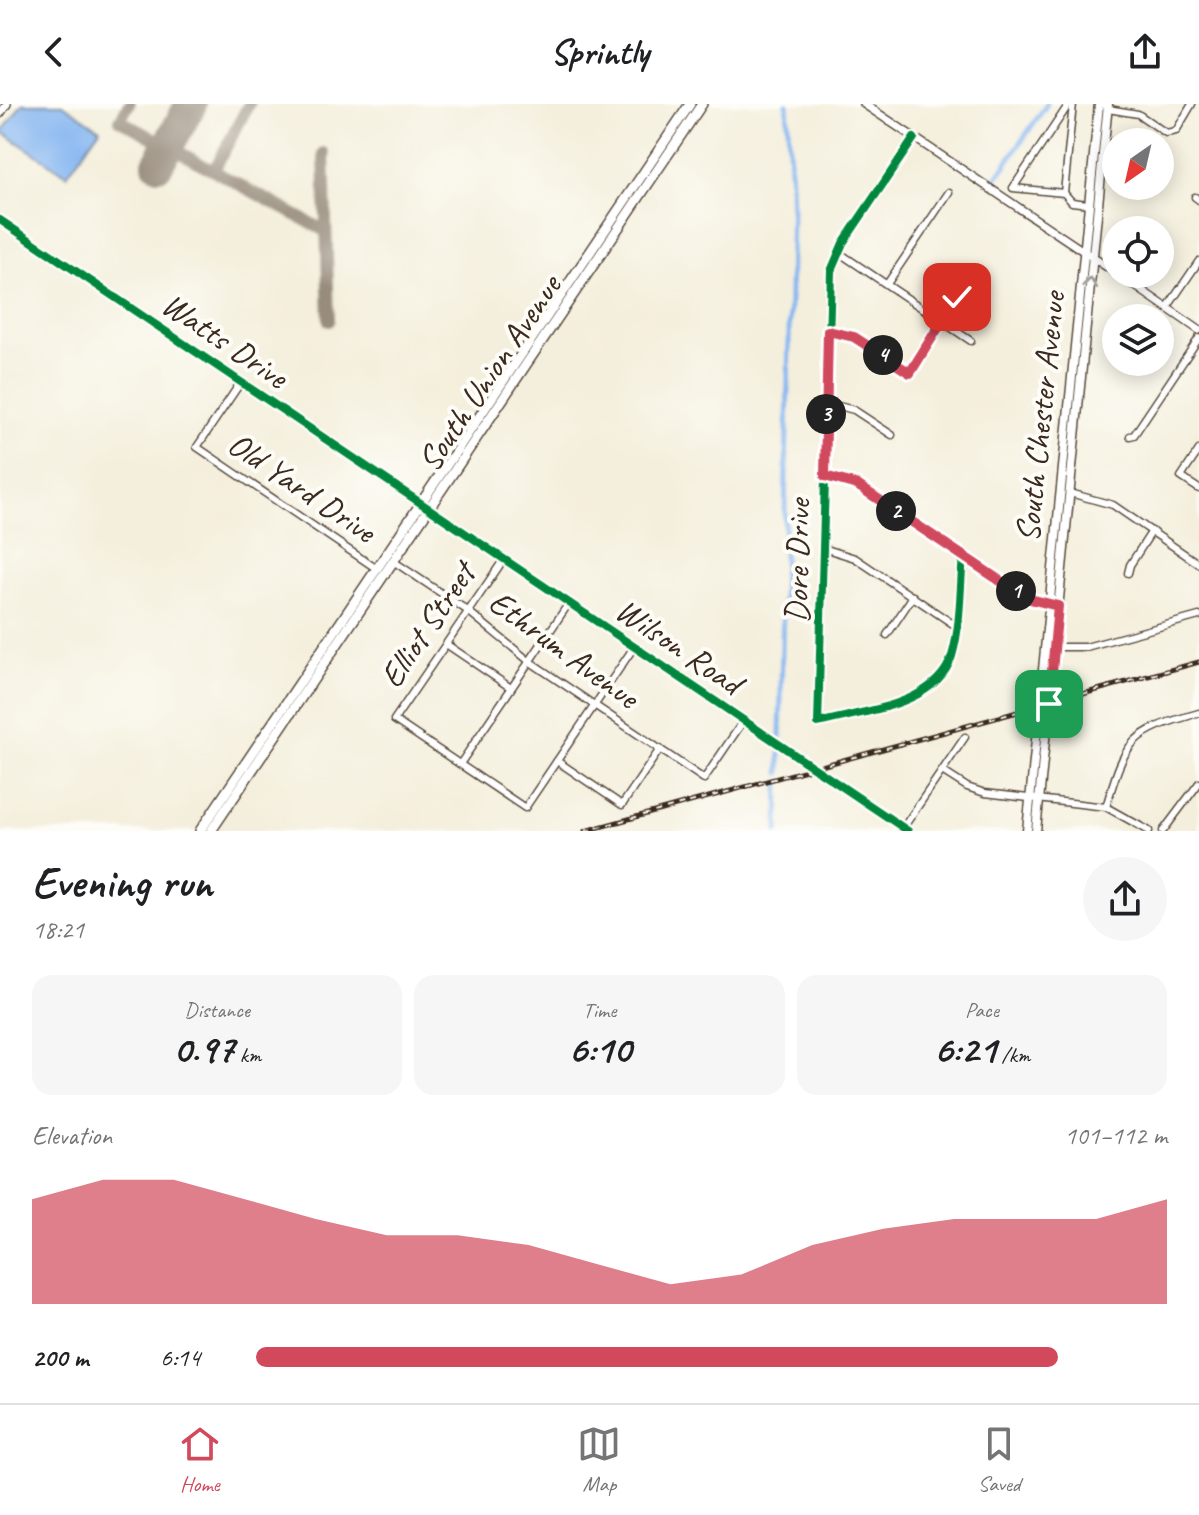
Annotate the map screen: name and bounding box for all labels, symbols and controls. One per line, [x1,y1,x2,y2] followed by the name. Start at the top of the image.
[550,29,649,75] text: Sprintly
[32,30,76,74] icon: back
[1123,30,1167,74] icon: share
[1102,128,1174,200] north arrow
[1102,128,1174,376] map controls
[1102,216,1174,288] button: locate
[923,263,991,331] pin
[408,264,572,479] street label: South Union Avenue
[935,275,979,319] icon: check
[1082,276,1099,289] one-way arrow
[154,282,298,399] street label: Watts Drive
[1005,287,1075,544] street label: South Chester Avenue
[1102,304,1174,376] button: layers
[863,335,903,375] pin: 4
[878,341,888,369] text: 4
[806,394,846,434] pin: 3
[821,400,831,428] text: 3
[220,422,386,553] street label: Old Yard Drive
[876,491,916,531] pin: 2
[774,496,820,623] street label: Dore Drive
[891,497,901,525] text: 2
[370,550,487,696] street label: Elliot Street
[996,571,1036,611] pin: 1
[1011,577,1021,605] text: 1
[481,580,650,720] street label: Ethrum Avenue
[608,588,754,706] street label: Wilson Road
[1015,670,1083,738] pin
[1027,682,1071,726] icon: arrive
[32,855,212,910] text: Evening run
[1083,857,1167,941] button: share
[32,913,84,946] text: 18:21
[184,996,250,1024] text: Distance
[583,996,616,1024] text: Time
[965,996,999,1024] text: Pace
[173,1024,234,1074] text: 0.97
[568,1024,631,1074] text: 6:10
[933,1024,996,1074] text: 6:21
[234,1041,261,1069] text: km
[996,1041,1030,1069] text: /km
[32,1119,112,1152] text: Elevation
[1064,1119,1167,1152] text: 101–112 m
[32,1341,88,1374] text: 200 m
[160,1341,200,1374] text: 6:14
[178,1422,222,1498] tab: Home
[577,1422,621,1498] tab: Map
[977,1422,1021,1498] tab: Saved

